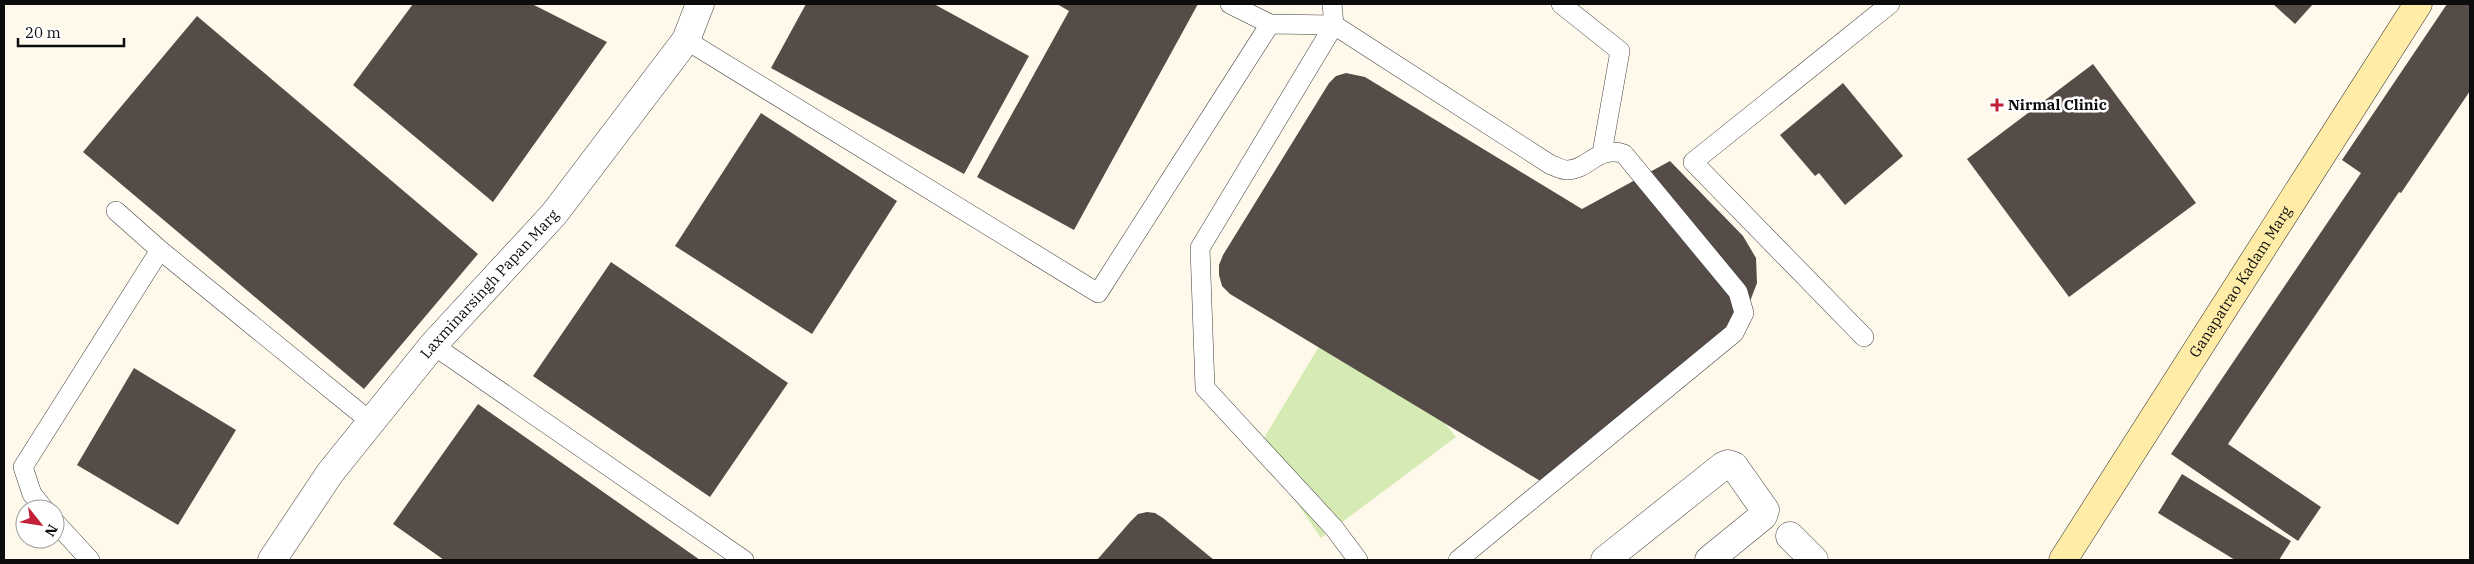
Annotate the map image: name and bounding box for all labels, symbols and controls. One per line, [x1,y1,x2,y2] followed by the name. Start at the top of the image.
[18,15,124,47] scale bar
[25,23,61,42] text: 20 m
[2008,95,2107,114] place label: Nirmal Clinic
[1990,98,2004,112] marker: Nirmal Clinic
[2185,202,2296,361] street label: Ganapatrao Kadam Marg
[416,205,562,362] street label: Laxminarsingh Papan Marg
[15,499,65,549] north arrow
[41,521,62,540] text: N

